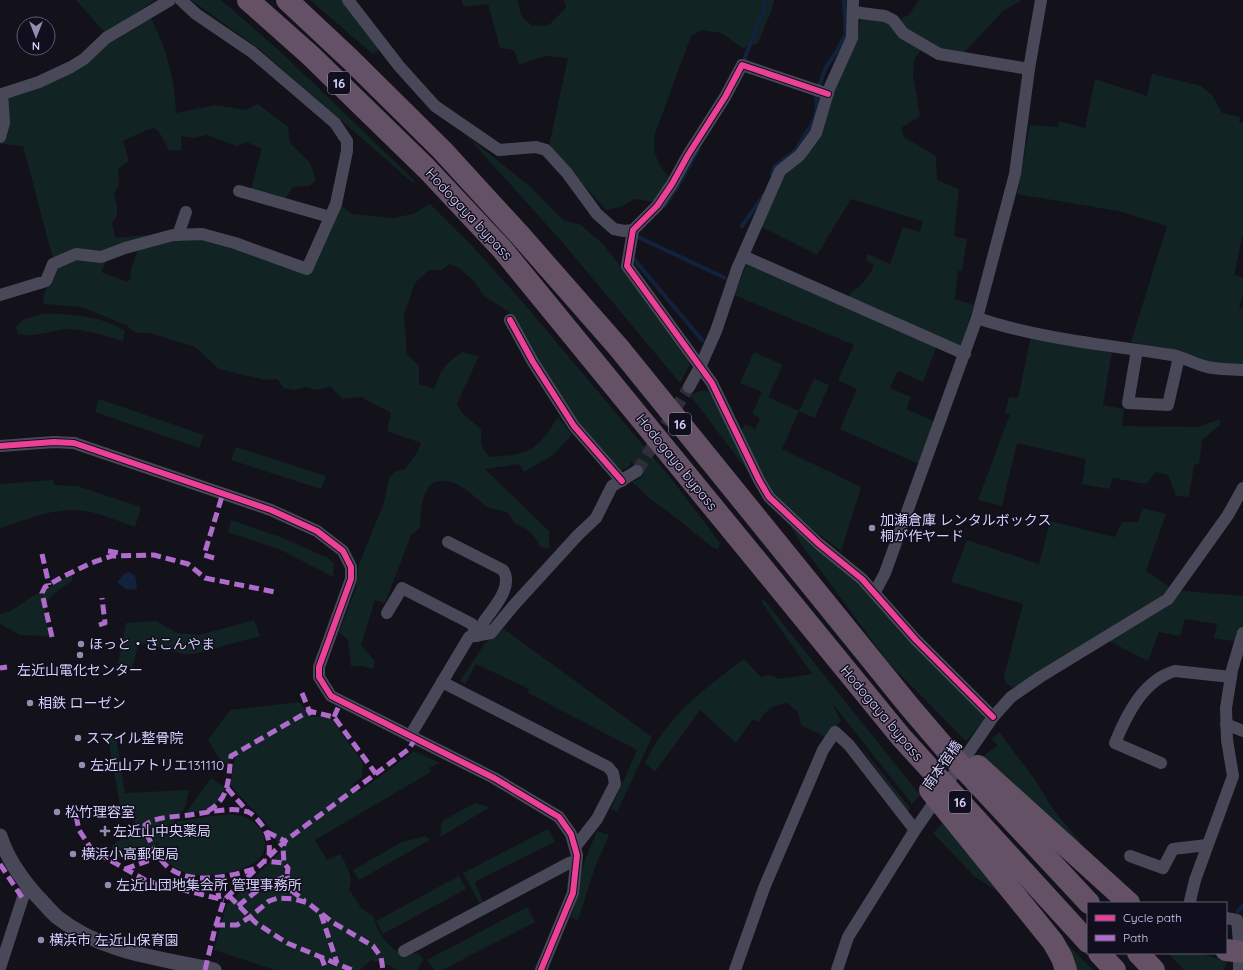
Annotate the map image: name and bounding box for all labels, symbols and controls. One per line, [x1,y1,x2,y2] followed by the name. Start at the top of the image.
[16,16,56,56] north arrow
[32,39,40,53] text: N
[328,72,350,94] road number: 16
[422,164,516,264] street label: Hodogaya bypass
[632,410,722,514] street label: Hodogaya bypass
[669,413,691,435] road number: 16
[880,511,1051,545] place label: 加瀬倉庫 レンタルボックス 桐が作ヤード
[867,523,877,533] marker: 加瀬倉庫 レンタルボックス 桐が作ヤード
[89,635,215,653] place label: ほっと・さこんやま
[76,639,86,649] marker: ほっと・さこんやま
[75,650,85,660] marker: 左近山電化センター
[17,661,143,679] place label: 左近山電化センター
[837,661,927,765] street label: Hodogaya bypass
[38,694,126,712] place label: 相鉄 ローゼン
[25,698,35,708] marker: 相鉄 ローゼン
[86,729,184,747] place label: スマイル整骨院
[73,733,83,743] marker: スマイル整骨院
[919,737,965,793] street label: 南本宿橋
[90,756,224,774] place label: 左近山アトリエ131110
[77,760,87,770] marker: 左近山アトリエ131110
[949,791,971,813] road number: 16
[65,803,135,821] place label: 松竹理容室
[52,807,62,817] marker: 松竹理容室
[113,822,211,840] place label: 左近山中央薬局
[100,826,110,836] marker: 左近山中央薬局
[81,845,179,863] place label: 横浜小高郵便局
[68,849,78,859] marker: 横浜小高郵便局
[116,876,302,894] place label: 左近山団地集会所 管理事務所
[103,880,113,890] marker: 左近山団地集会所 管理事務所
[1087,902,1227,954] legend
[1123,910,1182,925] text: Cycle path
[1123,930,1148,945] text: Path
[49,931,179,949] place label: 横浜市 左近山保育園
[36,935,46,945] marker: 横浜市 左近山保育園

